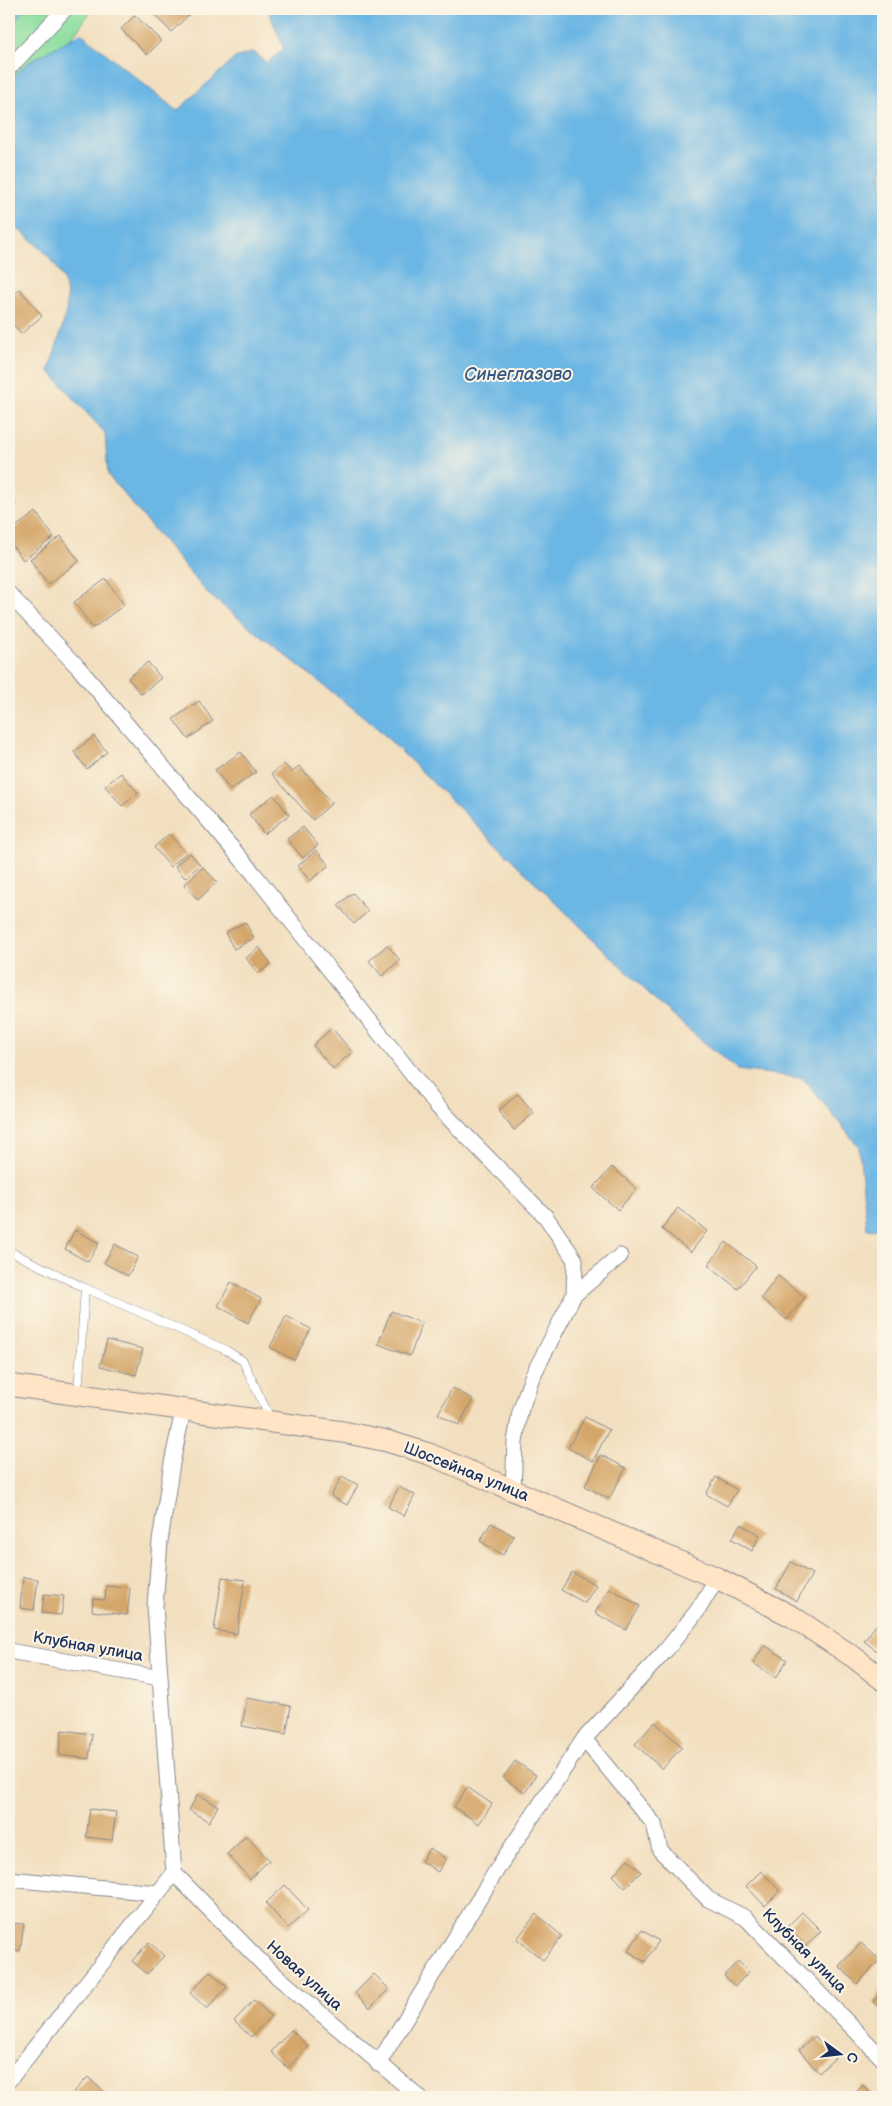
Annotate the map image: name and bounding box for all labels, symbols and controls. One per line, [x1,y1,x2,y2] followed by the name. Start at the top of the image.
[464,364,572,385] water label: Синеглазово
[401,1438,532,1506] street label: Шоссейная улица
[31,1628,145,1666] street label: Клубная улица
[758,1905,851,1998] street label: Клубная улица
[262,1937,346,2015] street label: Новая улица
[814,2028,864,2078] north arrow
[843,2050,862,2064] text: С

